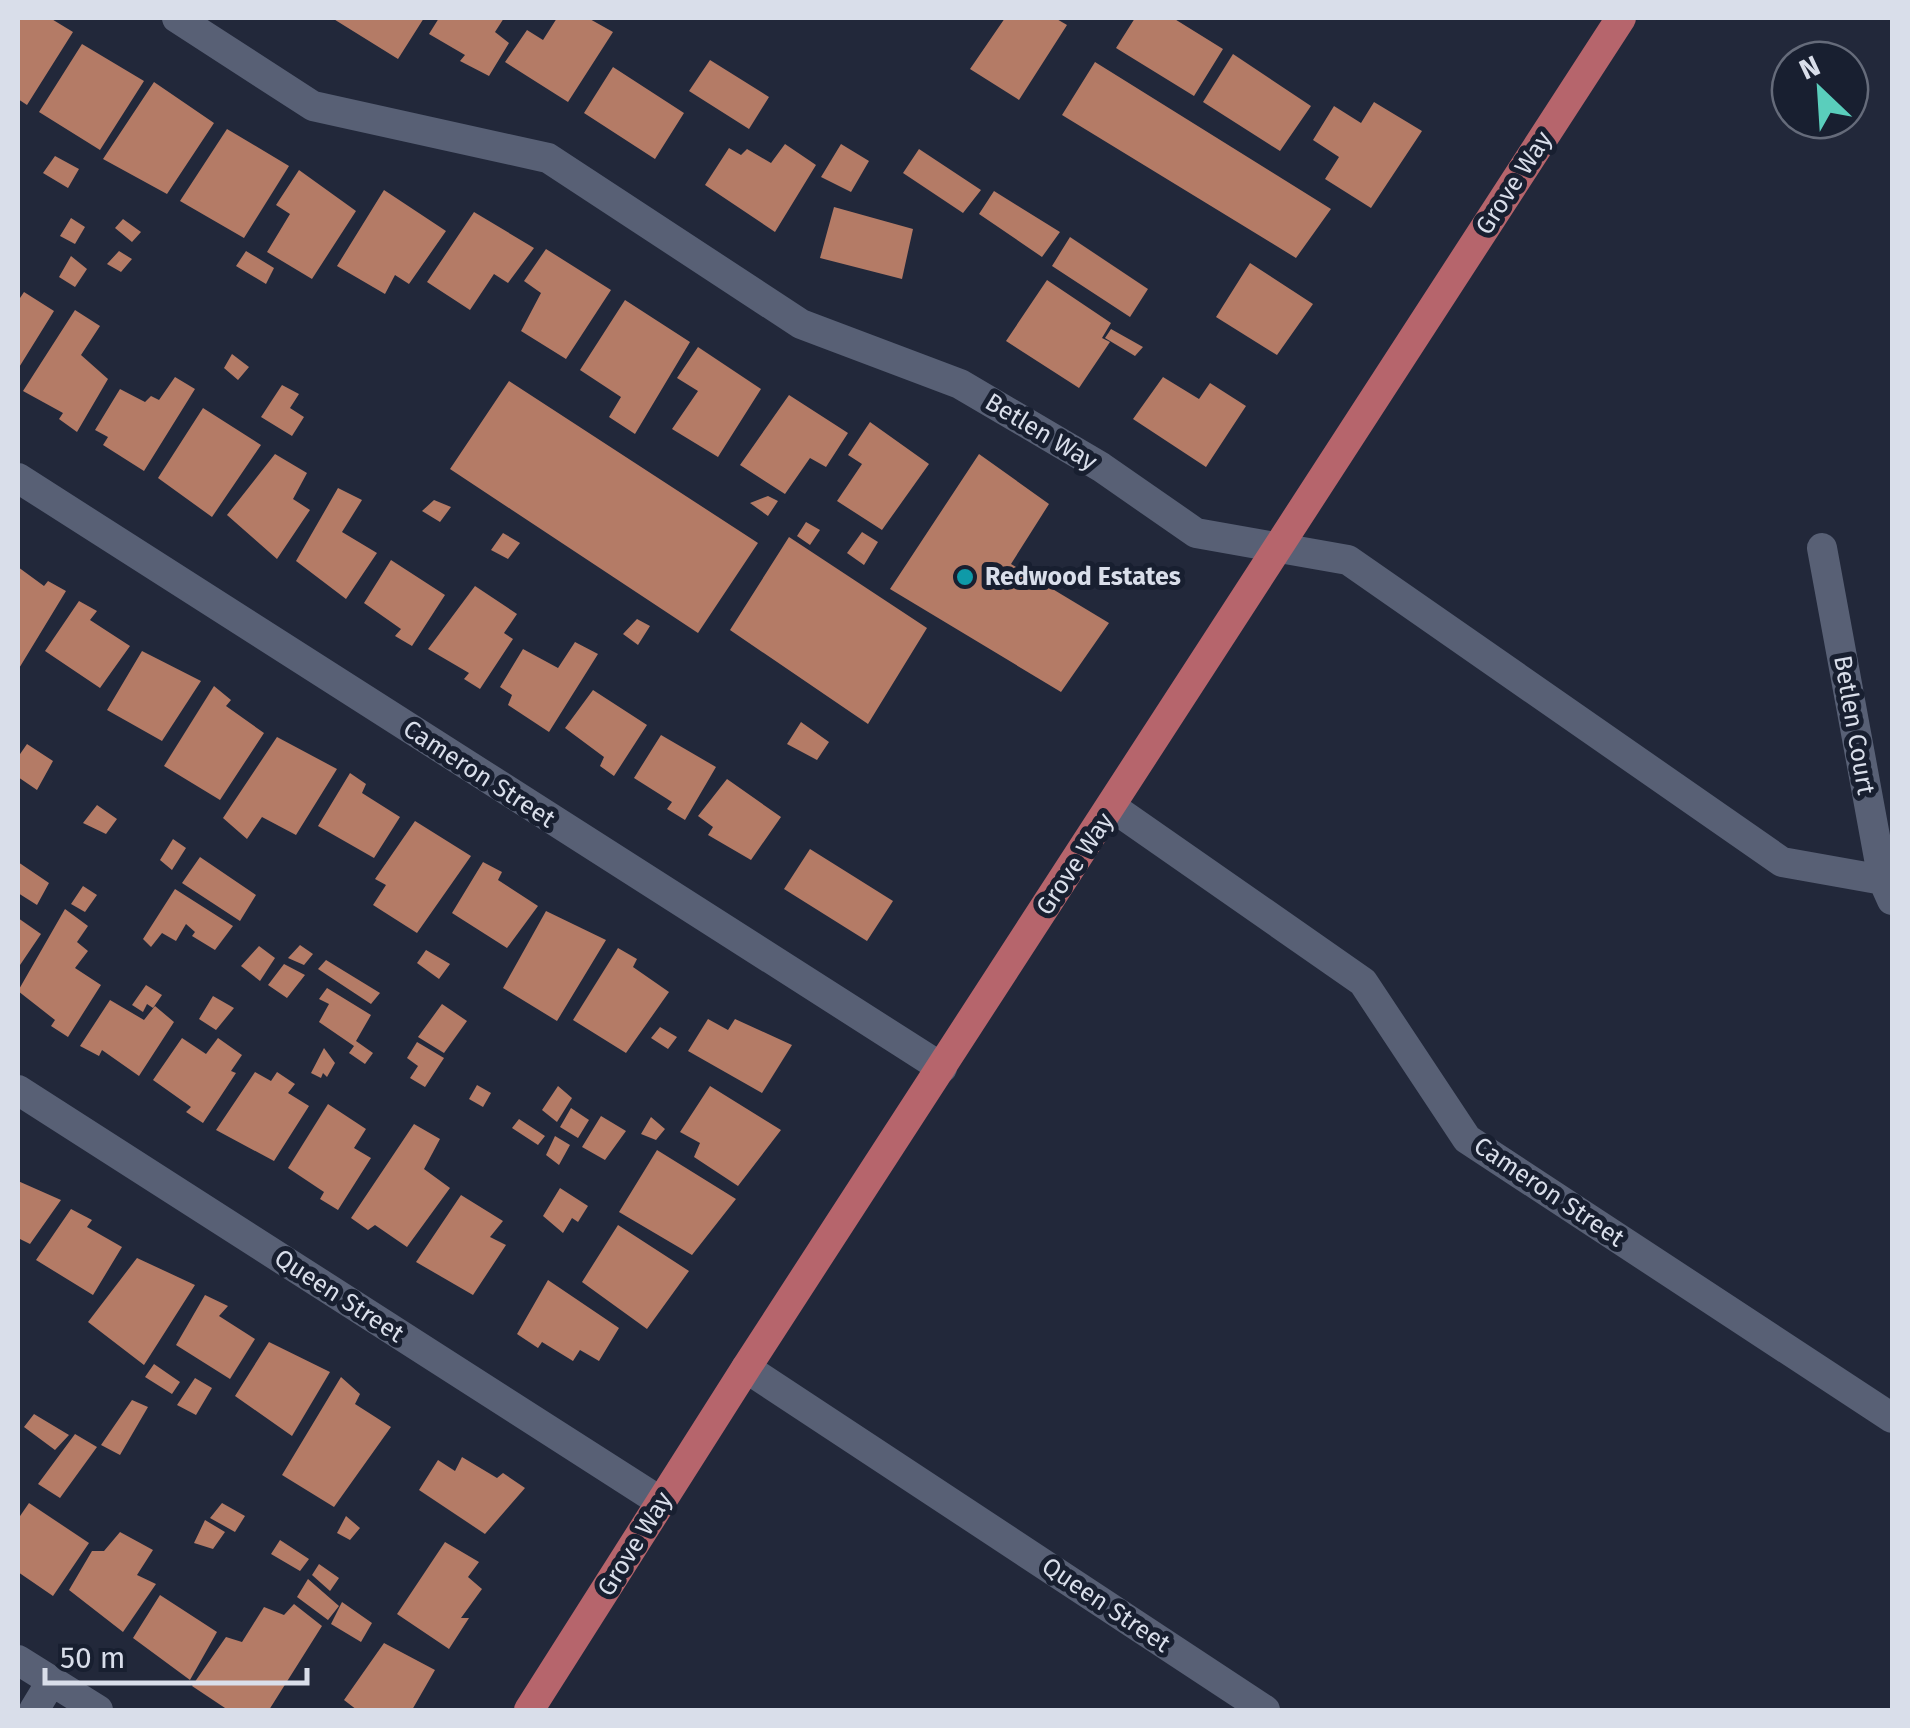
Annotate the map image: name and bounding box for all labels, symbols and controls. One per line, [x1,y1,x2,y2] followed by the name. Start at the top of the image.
[1770,40,1870,140] north arrow
[1794,49,1825,87] text: N
[1470,125,1559,240] street label: Grove Way
[980,387,1103,477] street label: Betlen Way
[985,562,1181,592] place label: Redwood Estates
[954,566,976,588] marker: Redwood Estates
[1827,653,1881,798] street label: Betlen Court
[397,714,561,835] street label: Cameron Street
[1030,807,1121,921] street label: Grove Way
[1468,1131,1631,1254] street label: Cameron Street
[269,1243,410,1349] street label: Queen Street
[591,1486,679,1602] street label: Grove Way
[1036,1551,1177,1659] street label: Queen Street
[45,1623,308,1685] scale bar
[60,1640,125,1676] text: 50 m

